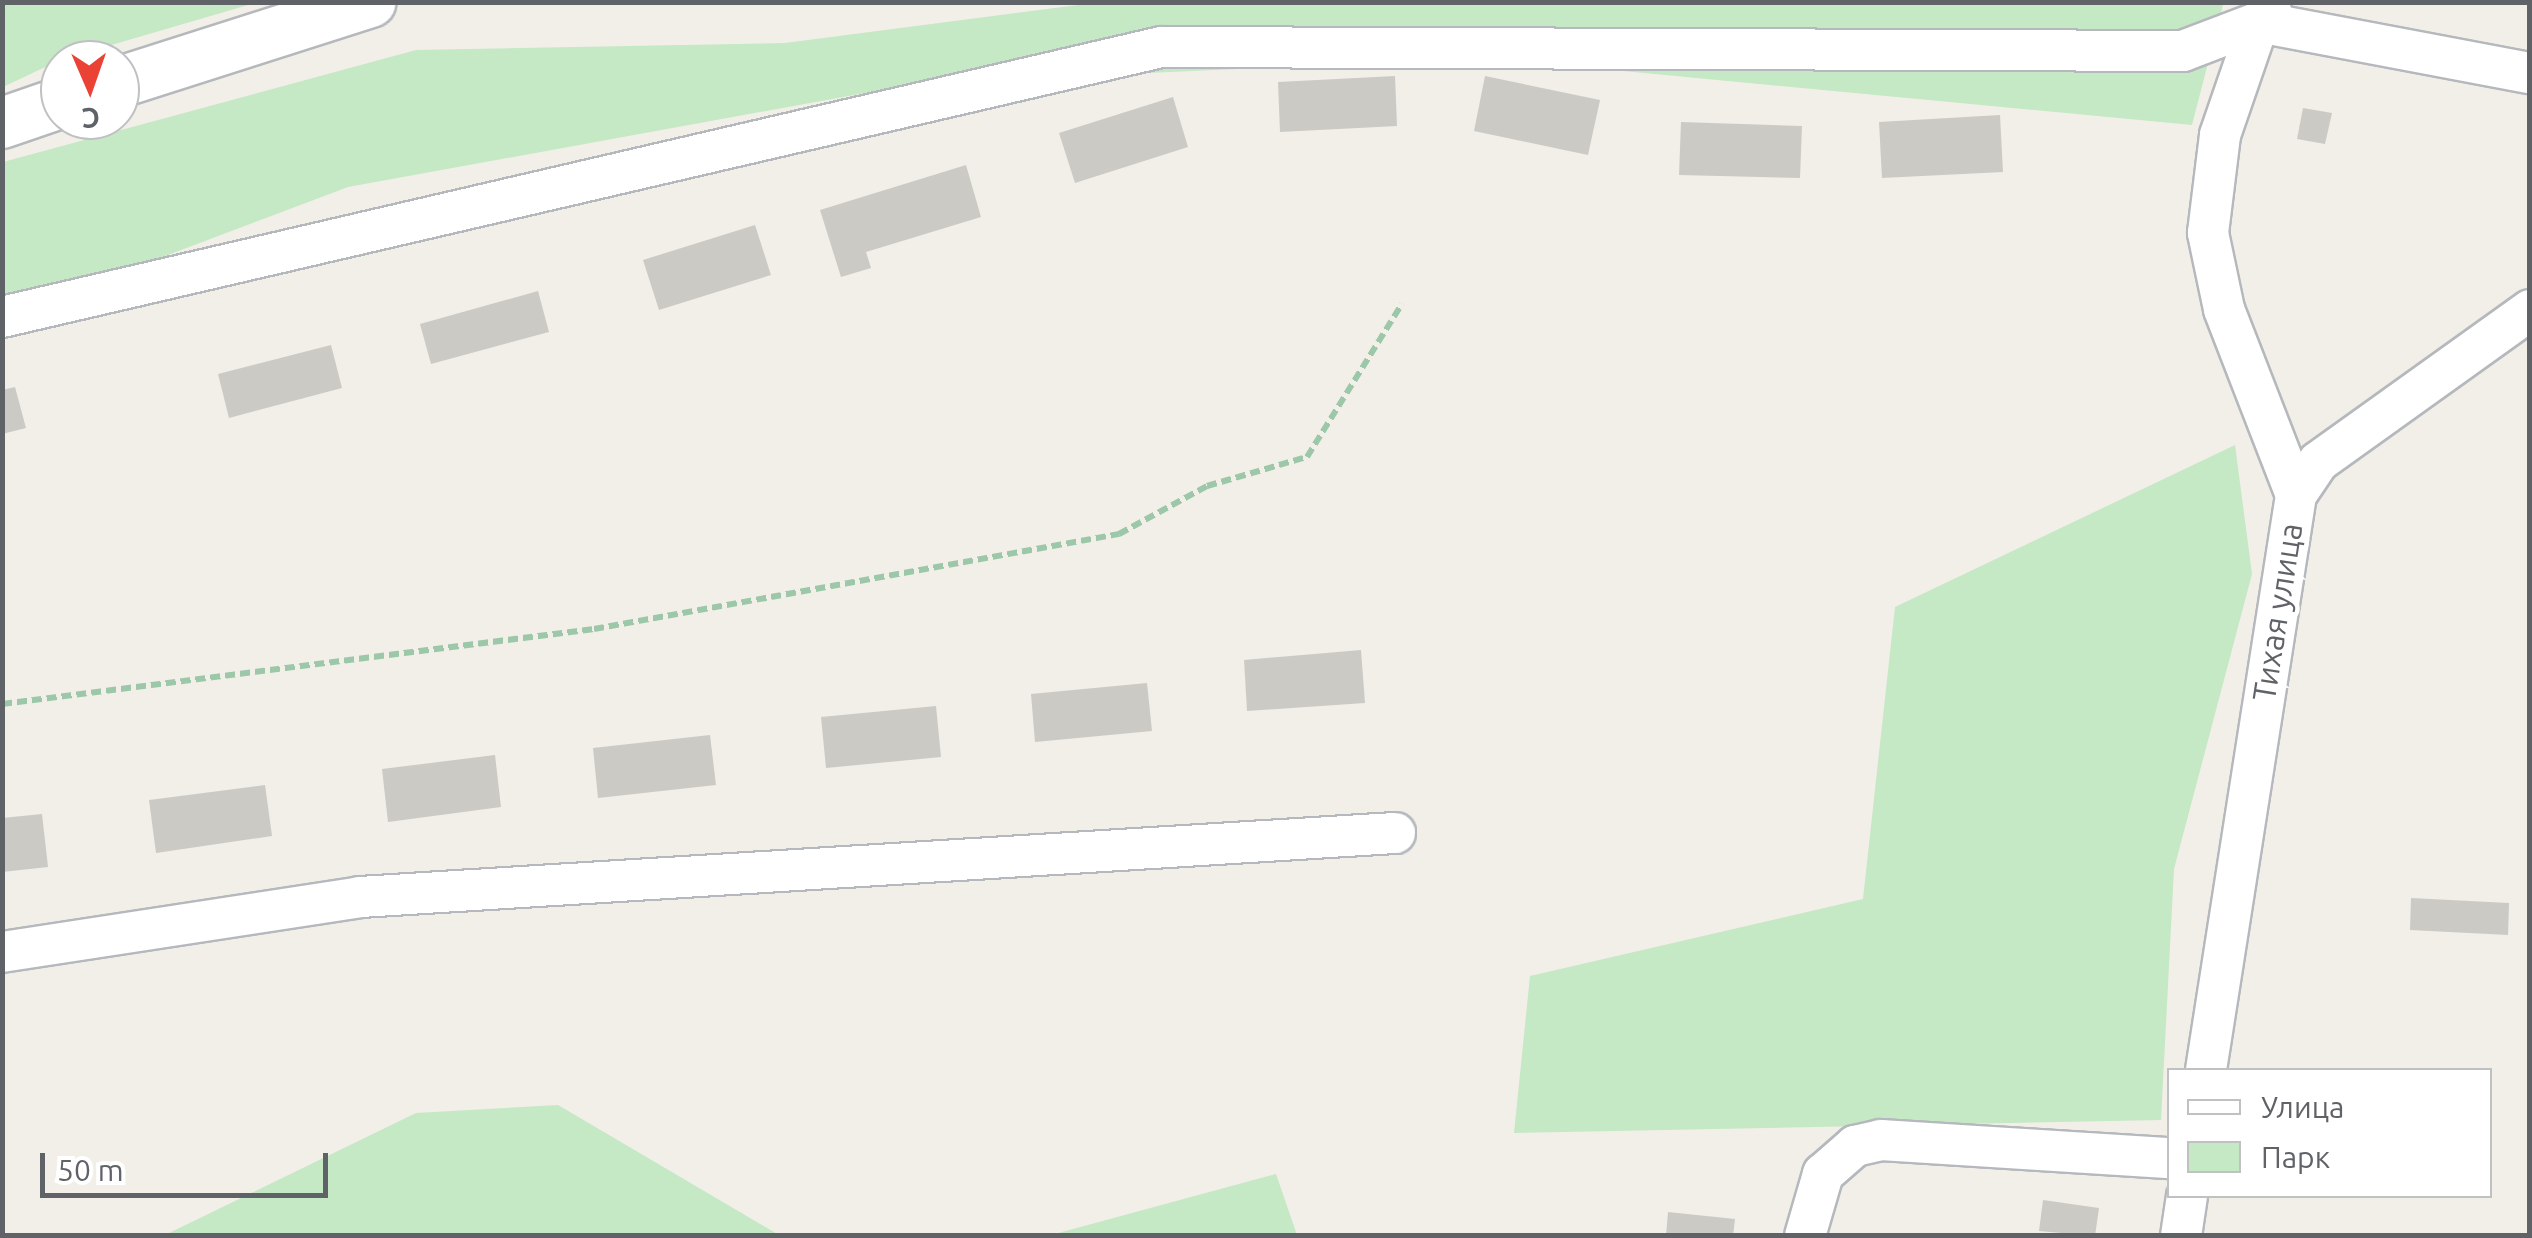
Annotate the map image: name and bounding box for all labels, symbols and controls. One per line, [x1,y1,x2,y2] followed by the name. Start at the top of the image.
[40,40,140,140] north arrow
[82,103,100,134] text: С
[2244,520,2310,704] street label: Тихая улица
[2167,1068,2492,1198] legend
[2261,1090,2345,1124] text: Улица
[45,1133,332,1195] scale bar
[2261,1140,2330,1174] text: Парк
[57,1153,124,1187] text: 50 m

